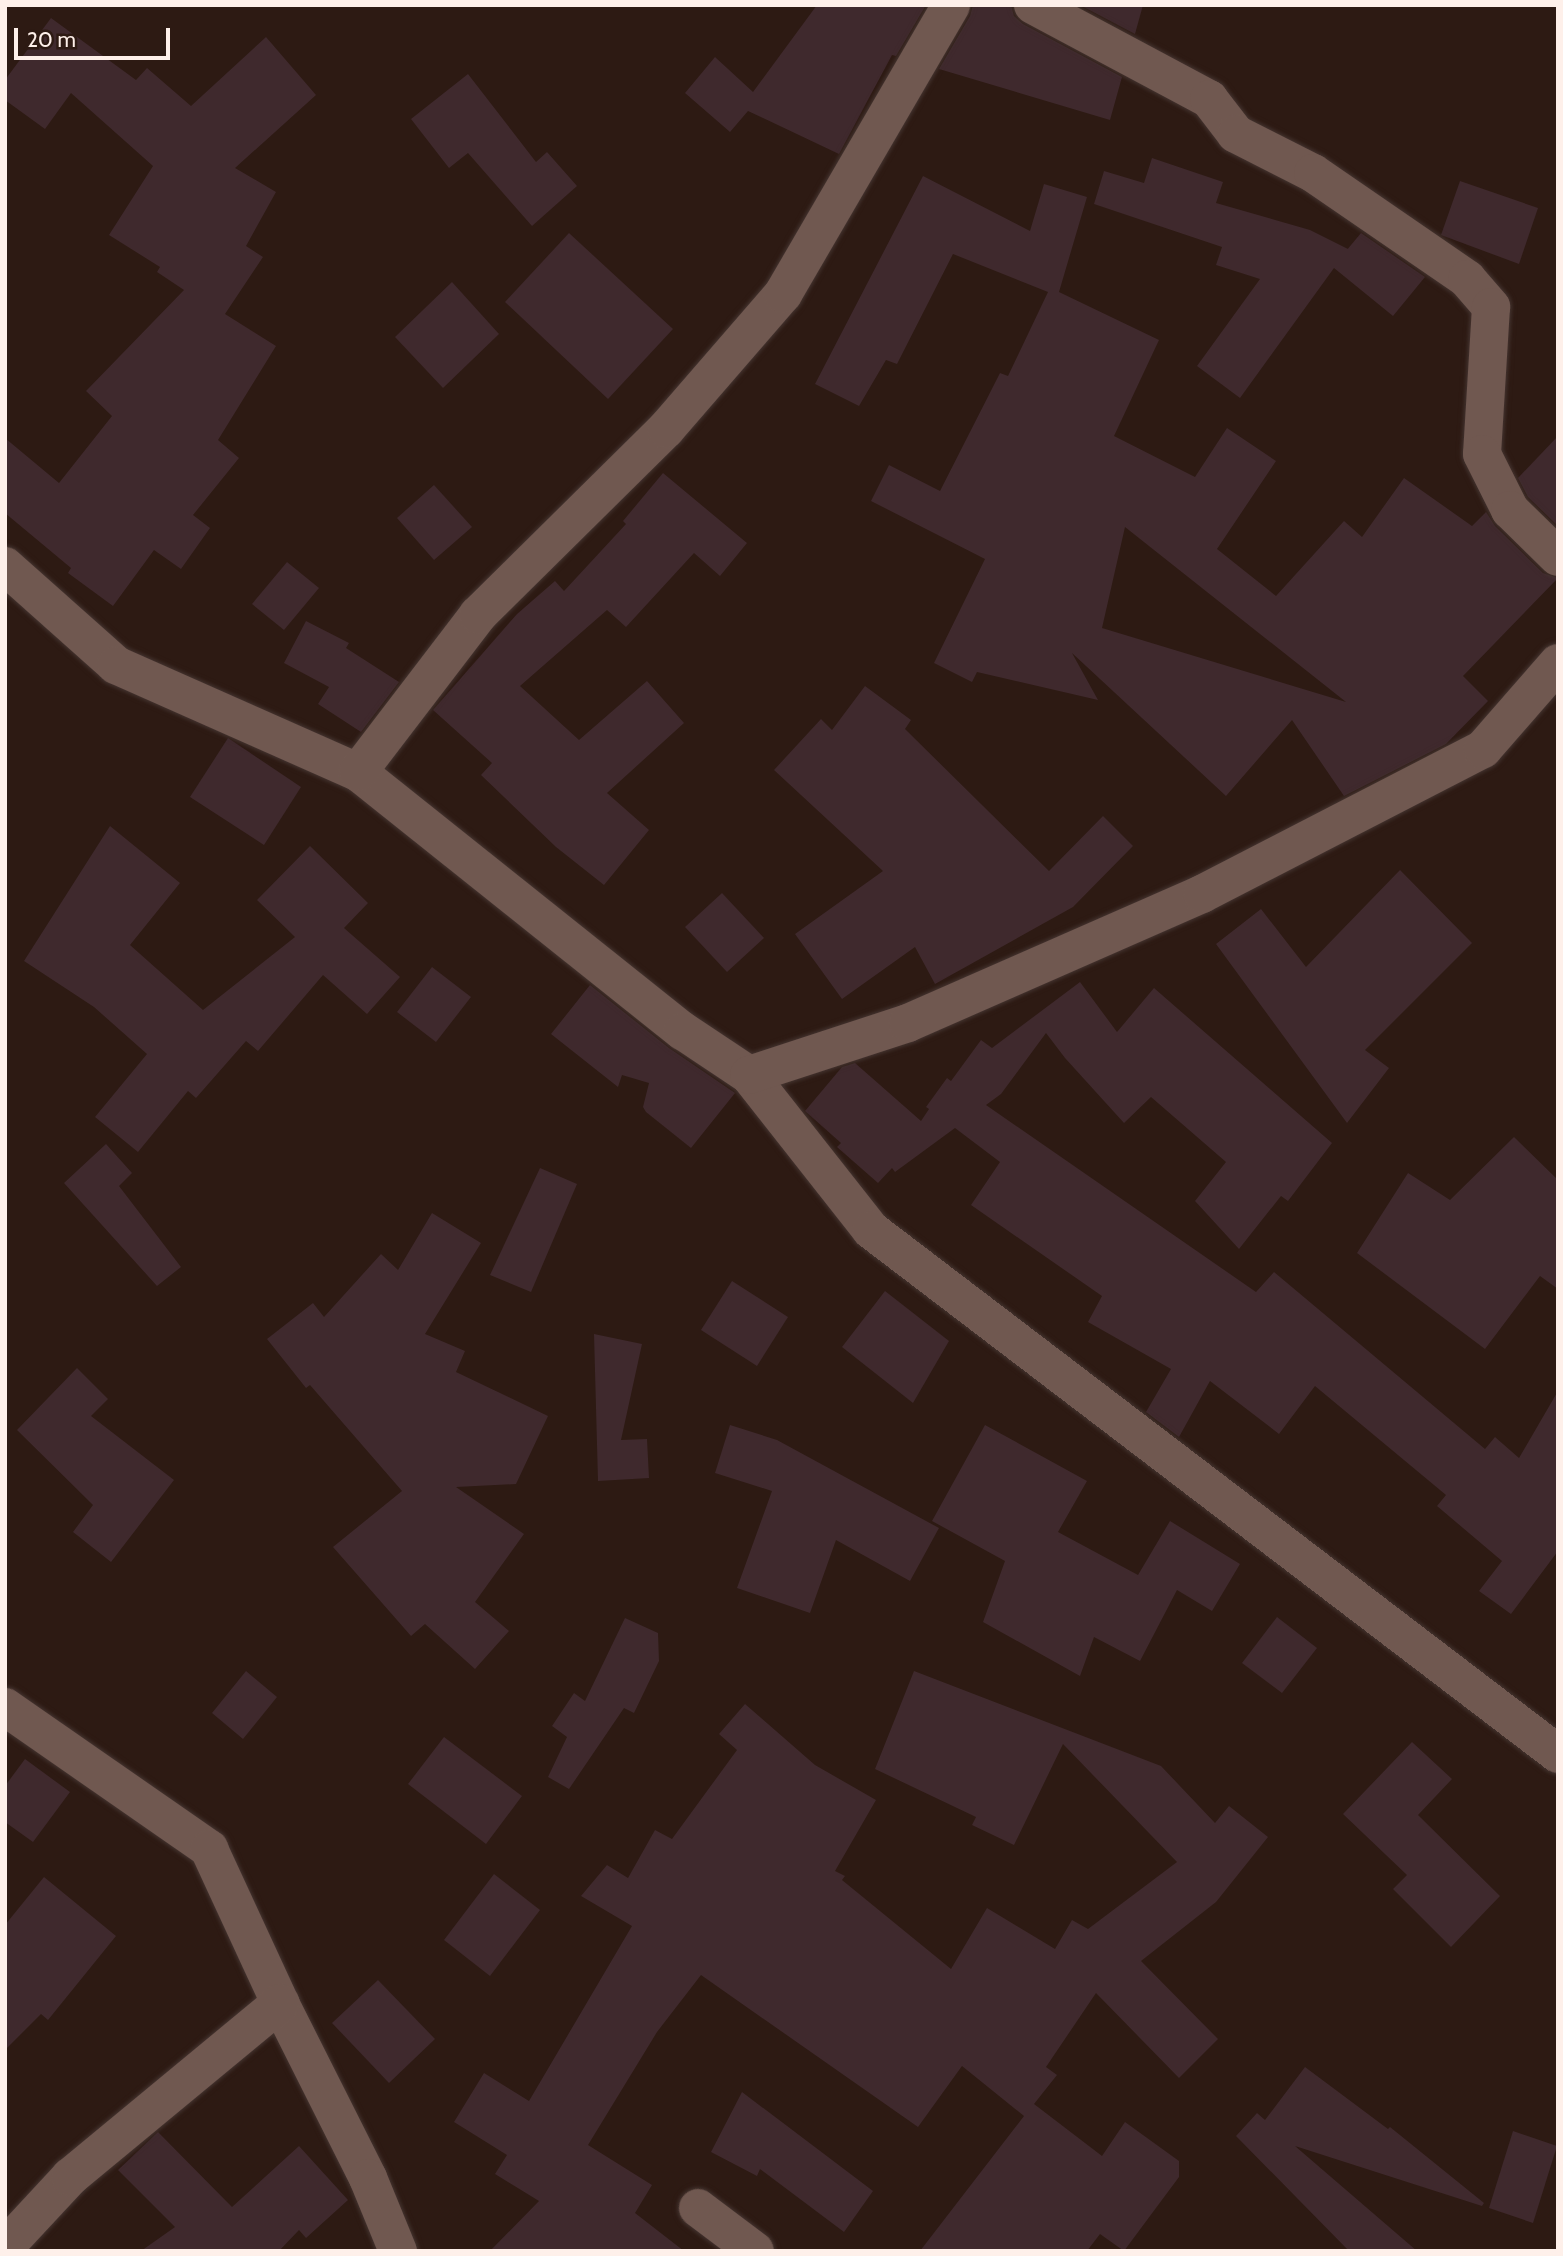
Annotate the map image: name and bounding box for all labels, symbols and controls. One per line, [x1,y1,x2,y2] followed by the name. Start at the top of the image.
[18,14,173,58] scale bar
[27,27,76,52] text: 20 m

